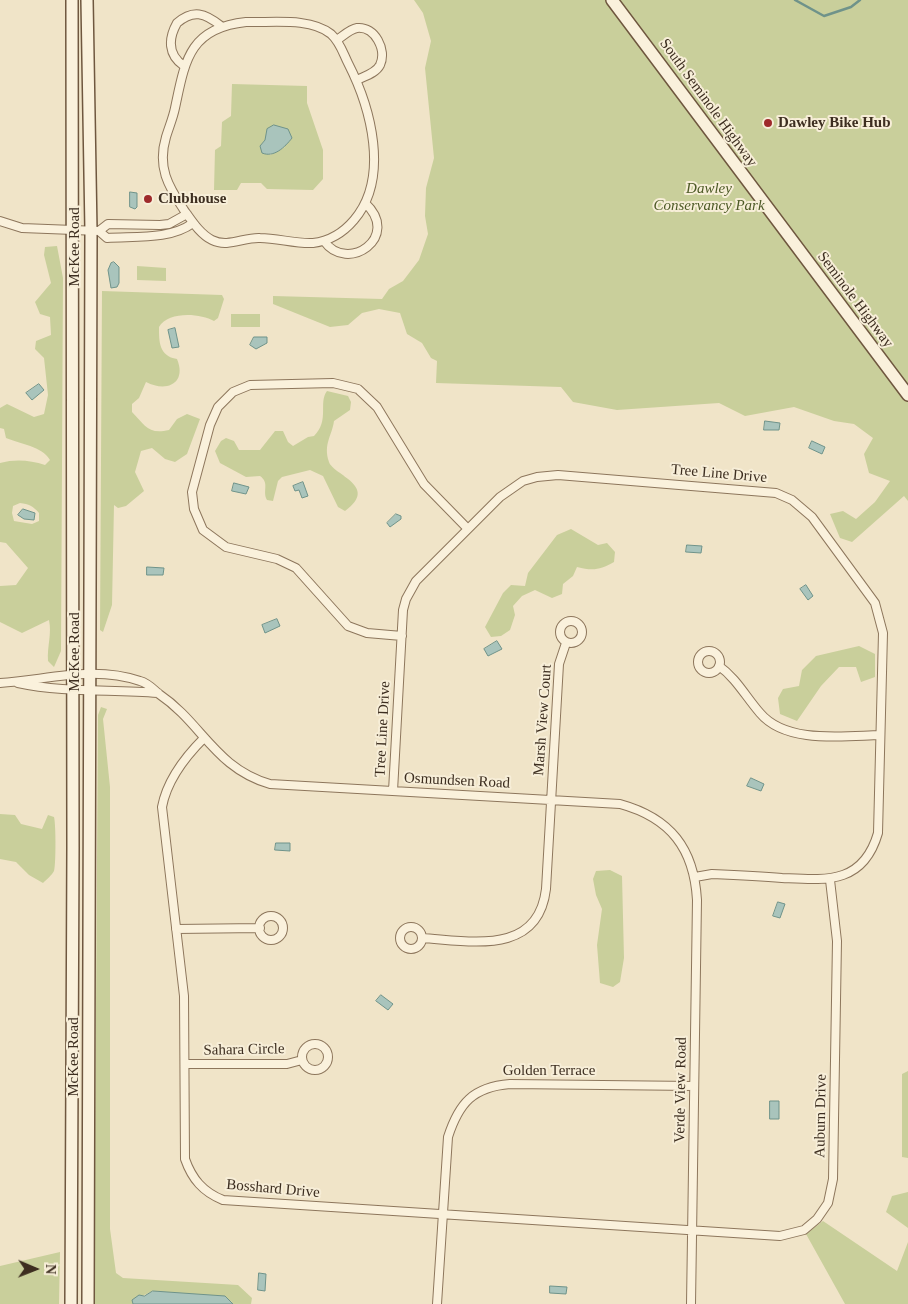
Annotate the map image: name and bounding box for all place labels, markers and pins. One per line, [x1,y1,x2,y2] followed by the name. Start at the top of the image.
[778,114,891,132] place label: Dawley Bike Hub
[762,117,774,129] marker: Dawley Bike Hub
[158,190,226,208] place label: Clubhouse
[142,193,154,205] marker: Clubhouse

